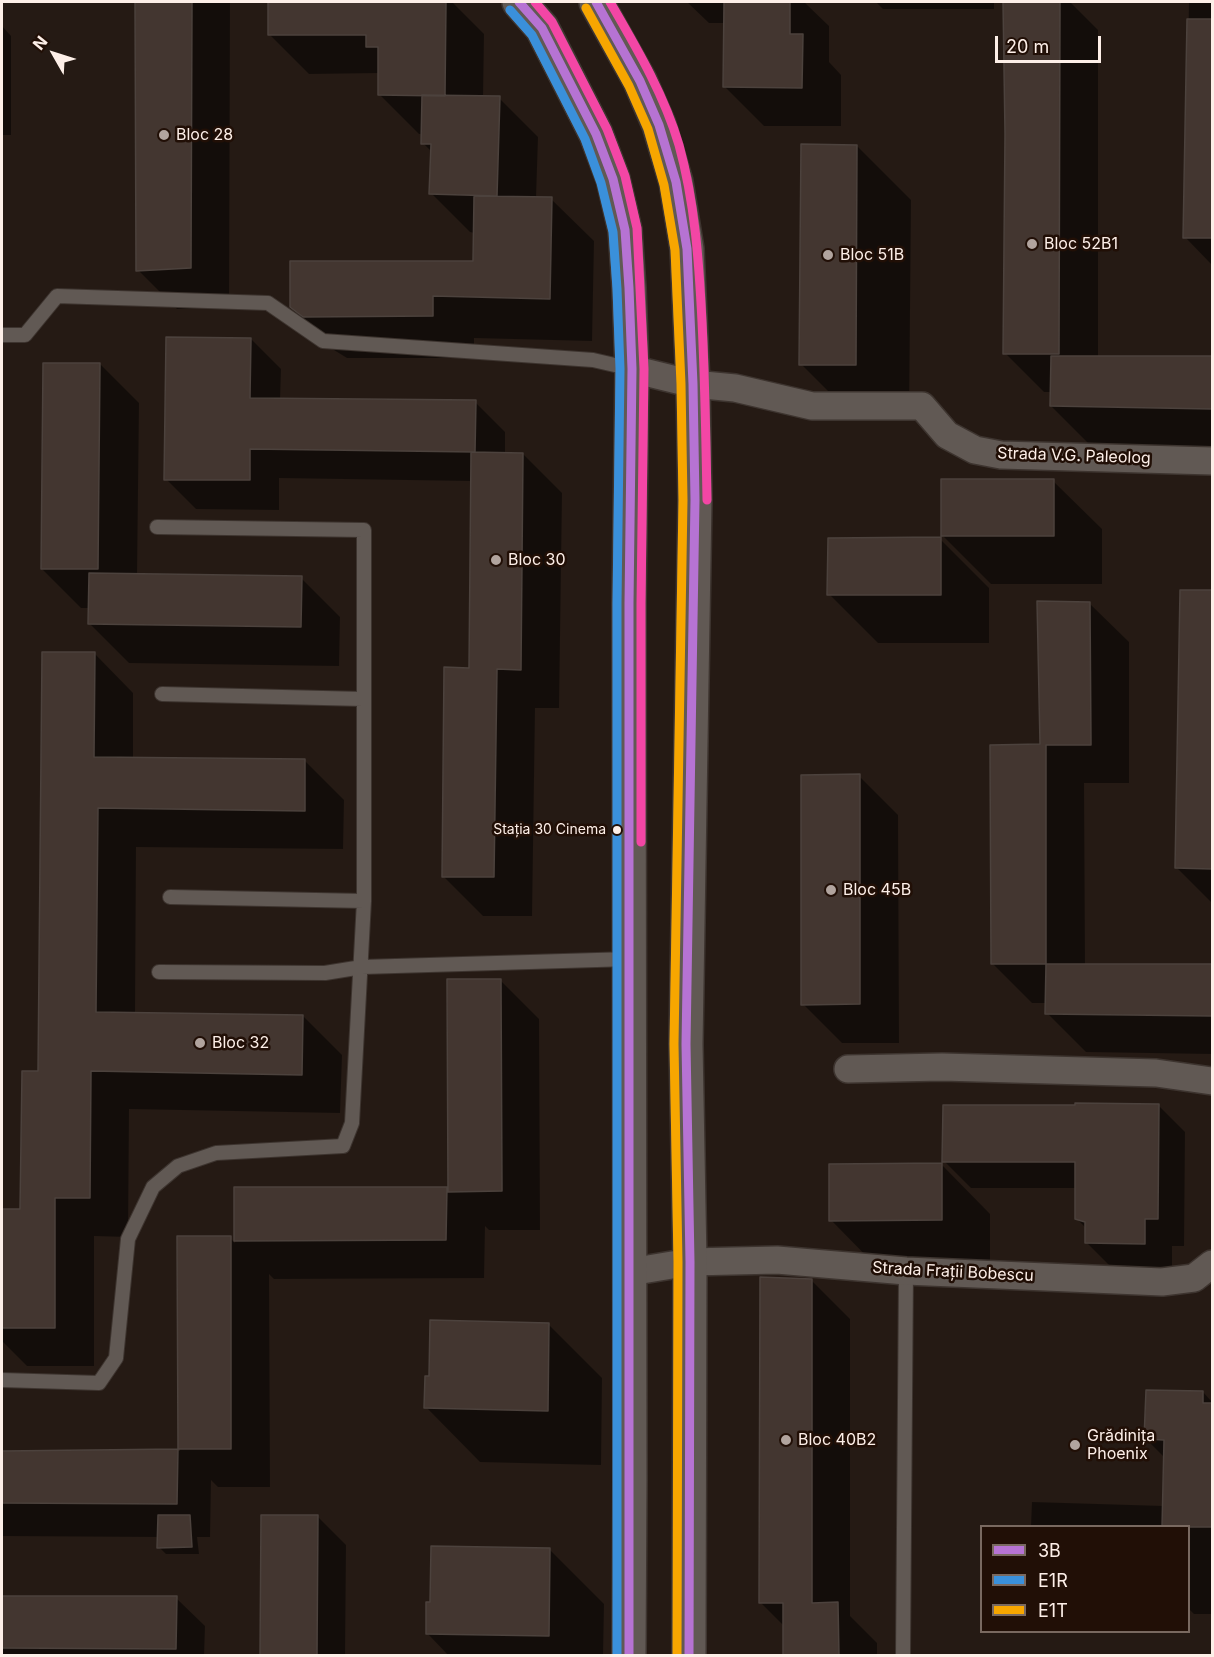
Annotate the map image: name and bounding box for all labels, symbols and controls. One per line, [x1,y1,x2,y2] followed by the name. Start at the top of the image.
[24,24,84,84] north arrow
[998,24,1104,62] scale bar
[28,32,52,54] text: N
[1006,36,1049,57] text: 20 m
[176,125,233,145] place label: Bloc 28
[157,128,171,142] marker: Bloc 28
[1044,234,1118,254] place label: Bloc 52B1
[1025,237,1039,251] marker: Bloc 52B1
[840,245,904,265] place label: Bloc 51B
[821,248,835,262] marker: Bloc 51B
[997,444,1151,468] street label: Strada V.G. Paleolog
[508,550,566,570] place label: Bloc 30
[489,553,503,567] marker: Bloc 30
[493,822,606,838] place label: Stația 30 Cinema
[611,824,623,836] marker: Stația 30 Cinema
[843,880,911,900] place label: Bloc 45B
[824,883,838,897] marker: Bloc 45B
[212,1033,269,1053] place label: Bloc 32
[193,1036,207,1050] marker: Bloc 32
[872,1258,1034,1286] street label: Strada Frații Bobescu
[1087,1426,1155,1464] place label: Grădinița Phoenix
[798,1430,876,1450] place label: Bloc 40B2
[779,1433,793,1447] marker: Bloc 40B2
[1068,1438,1082,1452] marker: Grădinița Phoenix
[980,1525,1190,1633] legend
[1038,1540,1061,1561] text: 3B
[1038,1570,1068,1591] text: E1R
[1038,1600,1068,1621] text: E1T

